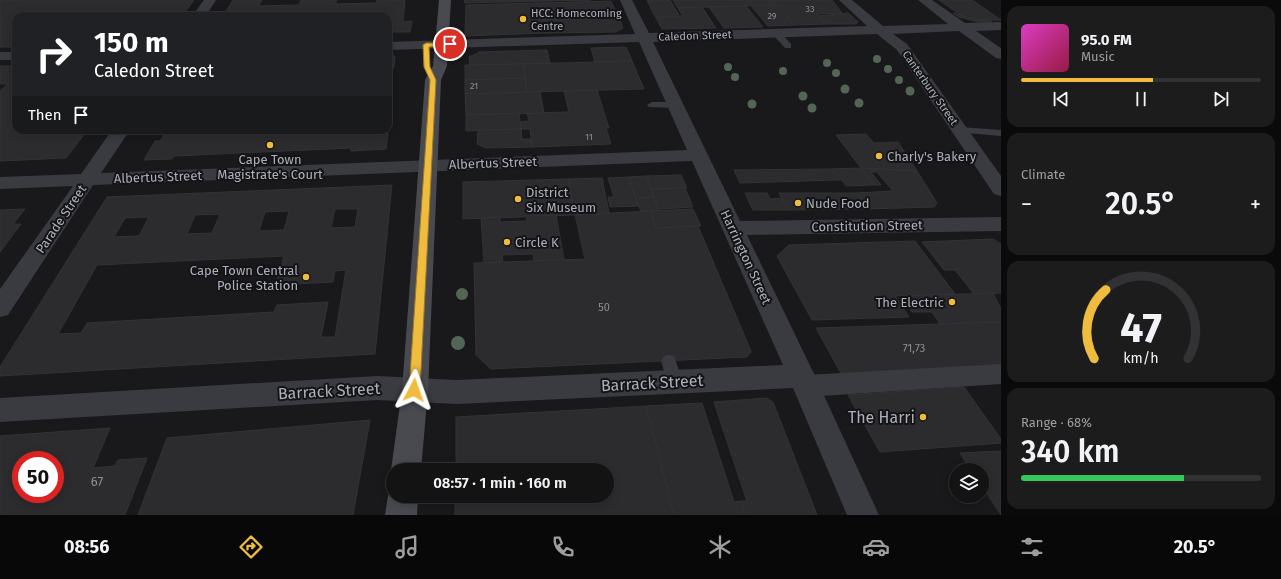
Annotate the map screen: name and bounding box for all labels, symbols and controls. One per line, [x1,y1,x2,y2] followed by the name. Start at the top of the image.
[806,4,814,14] house number: 33
[531,7,622,33] place label: HCC: Homecoming Centre
[767,11,777,21] house number: 29
[518,14,528,24] marker: HCC: Homecoming Centre
[94,26,169,59] text: 150 m
[433,27,467,61] pin
[28,28,80,80] icon: right
[658,28,732,44] street label: Caledon Street
[1081,31,1132,49] text: 95.0 FM
[439,33,461,55] icon: arrive
[899,48,961,128] street label: Canterbury Street
[1081,49,1115,64] text: Music
[94,60,214,82] text: Caledon Street
[470,81,478,91] house number: 21
[1050,88,1072,110] icon: previous
[1130,88,1152,110] icon: pause
[1210,88,1232,110] icon: next
[70,104,92,126] icon: arrive
[28,106,62,124] text: Then
[585,132,593,142] house number: 11
[265,140,275,150] marker: Cape Town Magistrate's Court
[887,149,977,164] place label: Charly's Bakery
[874,151,884,161] marker: Charly's Bakery
[217,152,323,182] place label: Cape Town Magistrate's Court
[449,154,538,172] street label: Albertus Street
[1021,167,1065,182] text: Climate
[114,168,203,186] street label: Albertus Street
[33,182,90,256] street label: Parade Street
[526,185,596,215] place label: District Six Museum
[1105,186,1177,222] text: 20.5°
[1021,191,1032,218] text: −
[1250,191,1261,218] text: +
[513,194,523,204] marker: District Six Museum
[806,196,870,211] place label: Nude Food
[793,198,803,208] marker: Nude Food
[718,207,775,307] street label: Harrington Street
[811,218,923,234] street label: Constitution Street
[515,235,559,250] place label: Circle K
[502,237,512,247] marker: Circle K
[190,263,298,293] place label: Cape Town Central Police Station
[301,272,311,282] marker: Cape Town Central Police Station
[876,295,944,310] place label: The Electric
[947,297,957,307] marker: The Electric
[598,301,610,314] house number: 50
[1120,303,1162,353] text: 47
[903,342,925,355] house number: 71,73
[1123,350,1159,367] text: km/h
[393,369,435,411] position arrow
[600,371,704,395] street label: Barrack Street
[277,379,381,403] street label: Barrack Street
[848,408,915,427] place label: The Harri
[918,412,928,422] marker: The Harri
[1021,415,1092,430] text: Range · 68%
[1021,434,1119,470] text: 340 km
[12,451,64,503] speed limit sign: 50
[949,463,989,503] map controls
[949,463,989,503] button: layers
[91,474,103,489] house number: 67
[433,474,567,492] text: 08:57 · 1 min · 160 m
[237,533,265,561] icon: directions
[393,533,421,561] icon: music
[549,533,577,561] icon: phone
[706,533,734,561] icon: climate
[862,533,890,561] icon: car
[1018,533,1046,561] icon: filters
[64,536,109,558] text: 08:56
[1174,536,1217,558] text: 20.5°

